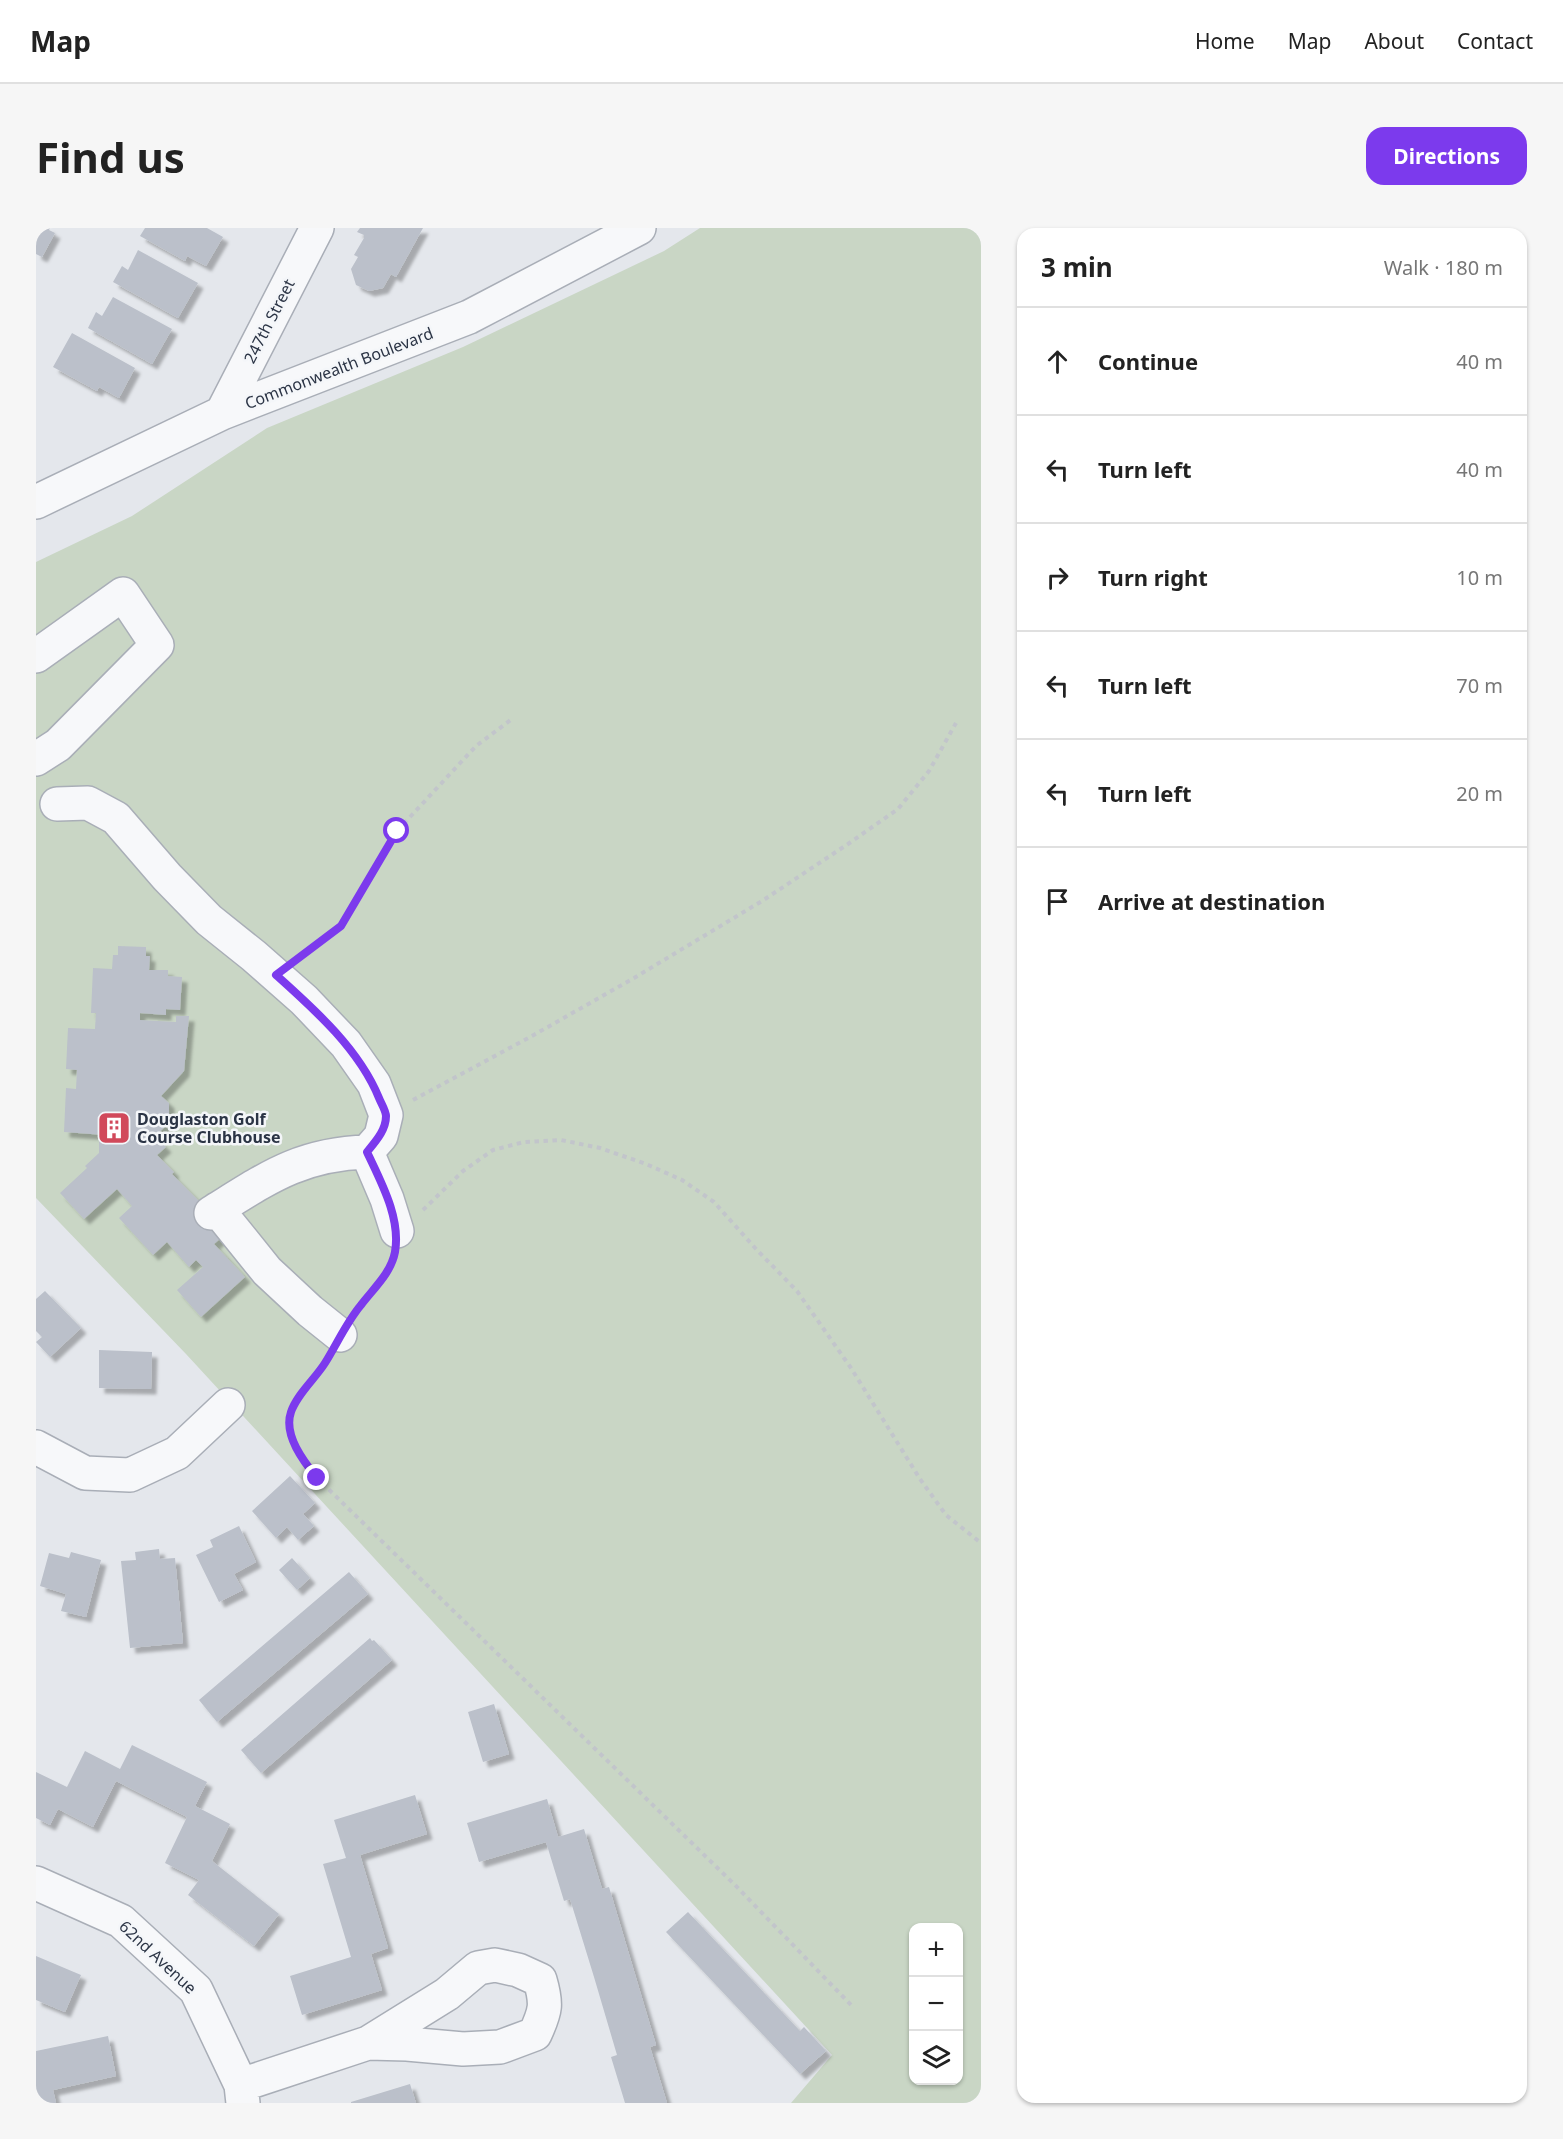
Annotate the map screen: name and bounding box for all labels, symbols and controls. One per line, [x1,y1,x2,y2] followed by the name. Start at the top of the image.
[30,22,91,60] text: Map
[1195,27,1255,55] text: Home
[1288,27,1331,55] text: Map
[1364,27,1424,55] text: About
[1457,27,1533,55] text: Contact
[1366,127,1527,185] button: Directions
[36,128,185,185] text: Find us
[1041,249,1113,285] text: 3 min
[1384,254,1503,281] text: Walk · 180 m
[238,275,300,367] street label: 247th Street
[242,322,436,414] street label: Commonwealth Boulevard
[1041,345,1074,378] icon: ahead
[1098,346,1198,376] text: Continue
[1456,348,1503,375] text: 40 m
[1041,453,1074,486] icon: left
[1098,454,1192,484] text: Turn left
[1456,456,1503,483] text: 40 m
[1041,561,1074,594] icon: right
[1098,562,1208,592] text: Turn right
[1456,564,1503,591] text: 10 m
[1041,669,1074,702] icon: left
[1098,670,1192,700] text: Turn left
[1456,672,1503,699] text: 70 m
[1041,777,1074,810] icon: left
[1098,778,1192,808] text: Turn left
[1456,780,1503,807] text: 20 m
[383,817,409,843] route start
[1041,885,1074,918] icon: arrive
[1098,886,1325,916] text: Arrive at destination
[137,1108,281,1148] place label: Douglaston Golf Course Clubhouse
[96,1110,132,1146] building icon: Douglaston Golf Course Clubhouse
[303,1464,329,1490] route end
[115,1915,201,1999] street label: 62nd Avenue
[909,1923,963,2085] map controls
[909,1923,963,1977] button: +
[909,1977,963,2031] button: −
[909,2031,963,2085] button: layers

